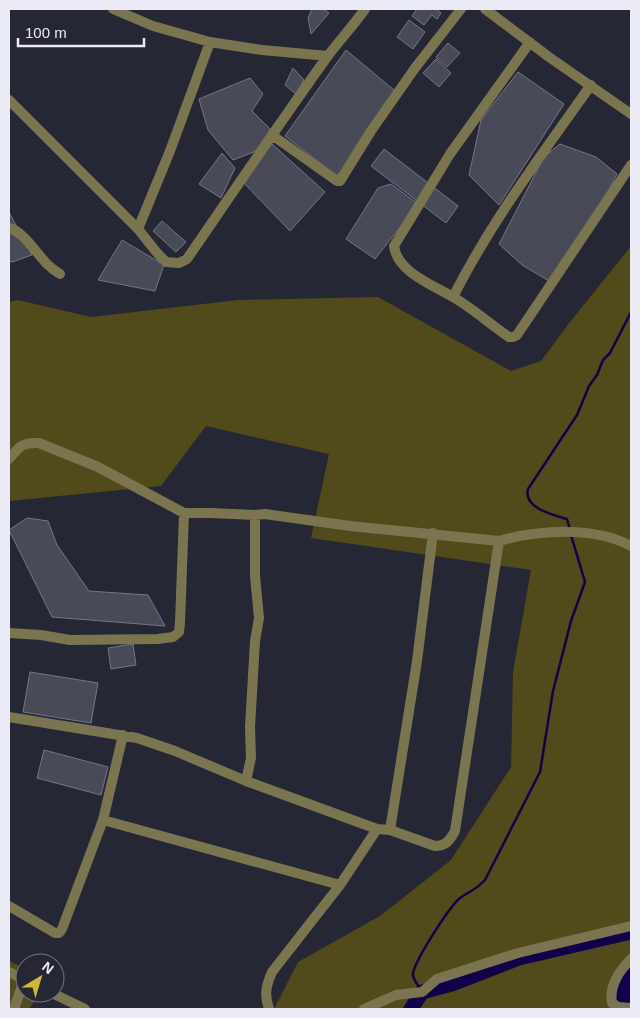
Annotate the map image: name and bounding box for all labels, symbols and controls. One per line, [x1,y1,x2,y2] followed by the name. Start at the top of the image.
[18,15,144,47] scale bar
[25,24,67,41] text: 100 m
[15,953,65,1003] north arrow
[39,958,57,977] text: N

